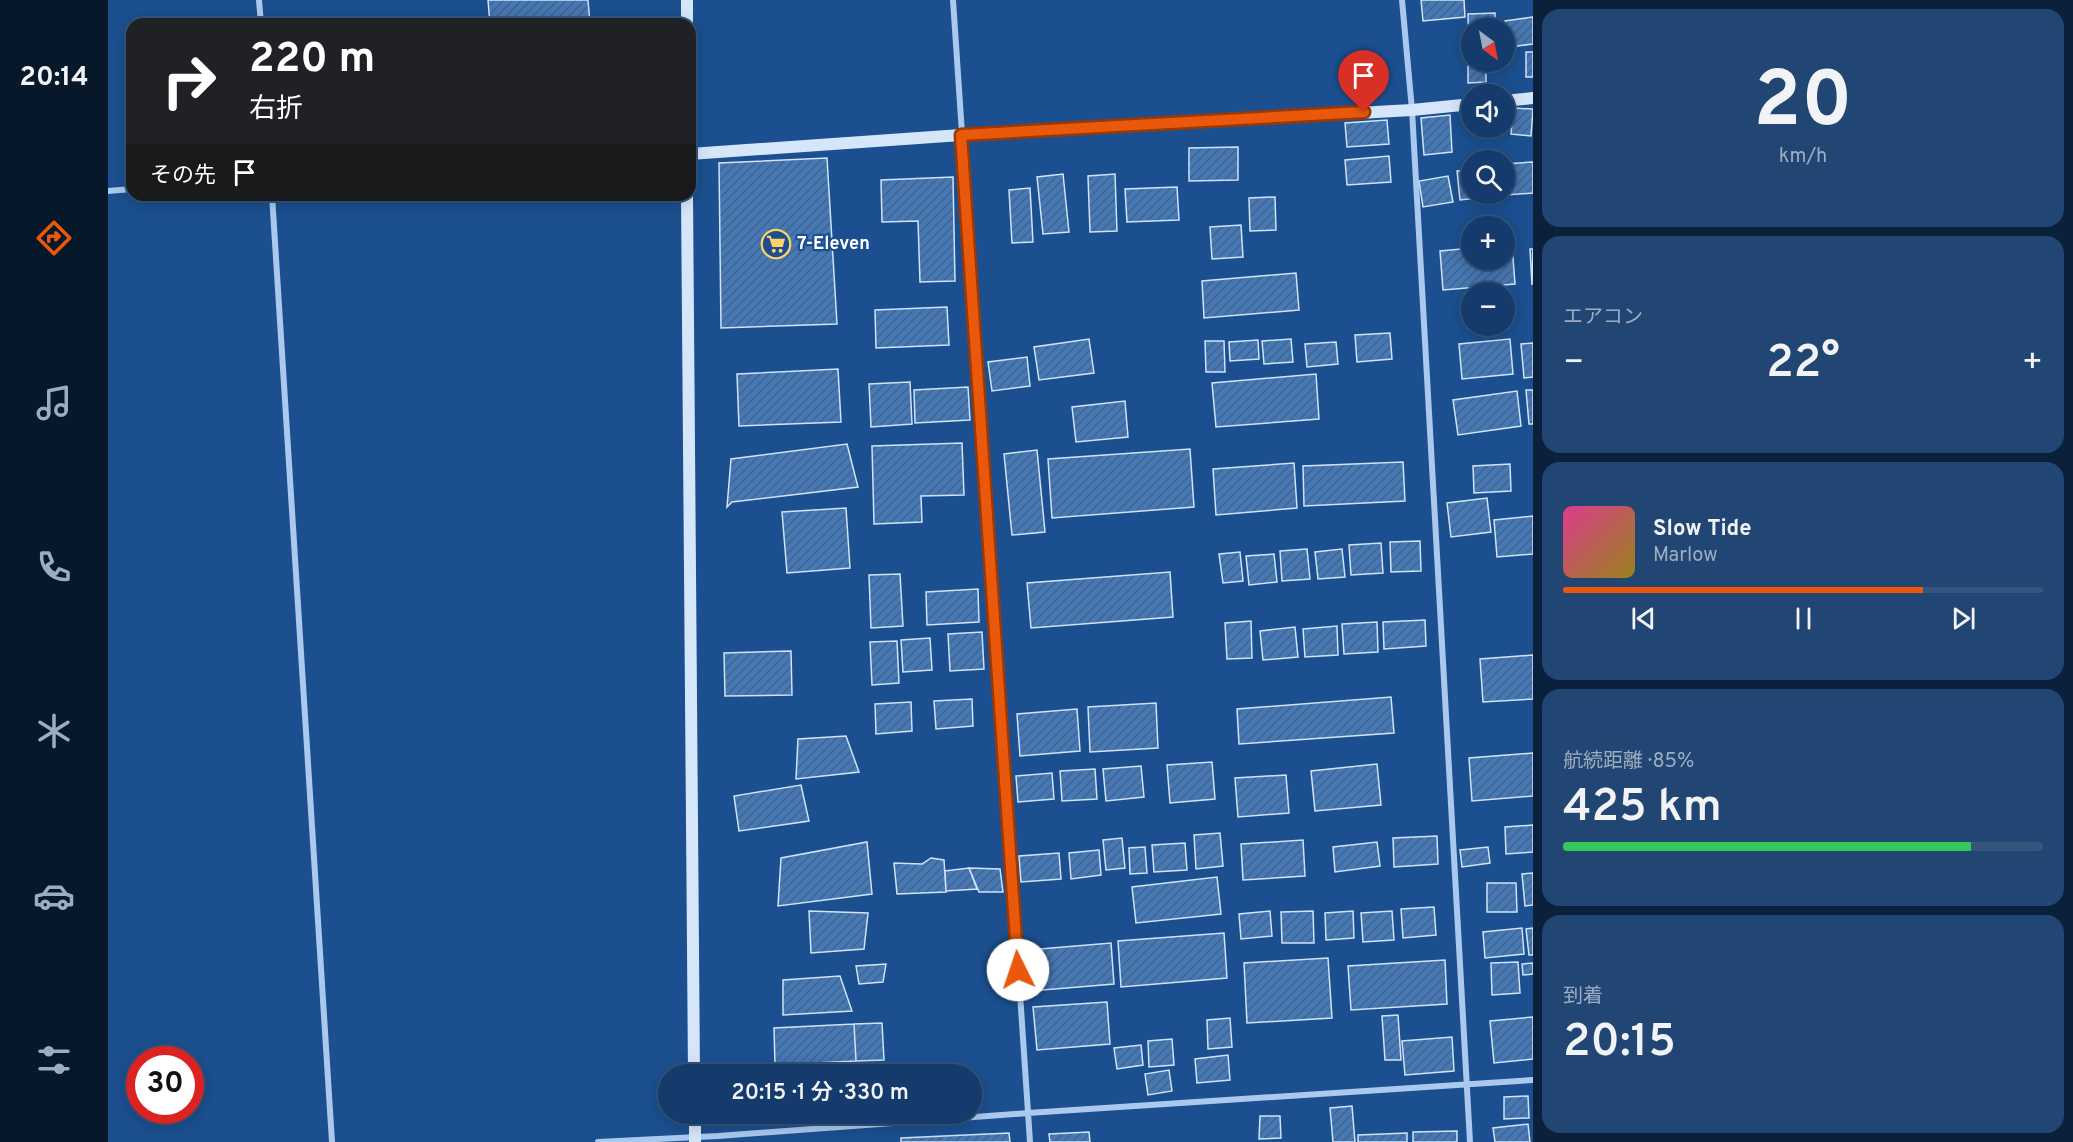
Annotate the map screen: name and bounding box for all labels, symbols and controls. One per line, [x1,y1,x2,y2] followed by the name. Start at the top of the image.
[1461,18,1515,72] north arrow
[1461,18,1515,336] map controls
[249,34,375,87] text: 220 m
[150,42,228,120] icon: right
[1338,50,1389,112] pin
[1754,55,1852,154] text: 20
[1347,59,1380,92] icon: arrive
[20,61,89,95] text: 20:14
[1461,84,1515,138] button: sound
[249,93,303,127] text: 右折
[1779,144,1827,170] text: km/h
[1461,150,1515,204] button: search
[228,156,261,189] icon: arrive
[150,163,216,190] text: その先
[1461,216,1515,270] button: +
[33,217,75,259] icon: directions
[760,228,792,260] supermarket icon: 7-Eleven
[797,233,870,256] place label: 7-Eleven
[1461,282,1515,336] button: −
[1563,305,1643,331] text: エアコン
[1766,336,1840,393] text: 22°
[1563,343,1584,385] text: −
[2022,343,2043,385] text: +
[33,382,75,424] icon: music
[1653,516,1752,543] text: Slow Tide
[1653,543,1717,569] text: Marlow
[33,546,75,588] icon: phone
[1627,602,1660,635] icon: previous
[1787,602,1820,635] icon: pause
[1947,602,1980,635] icon: next
[33,710,75,752] icon: climate
[1563,749,1694,775] text: 航続距離 · 85%
[1563,780,1722,837] text: 425 km
[33,875,75,917] icon: car
[986,938,1050,1002] position arrow
[1563,984,1603,1010] text: 到着
[1563,1015,1676,1072] text: 20:15
[33,1039,75,1081] icon: filters
[126,1046,204,1124] speed limit sign: 30
[731,1080,909,1107] text: 20:15 · 1 分 · 330 m

